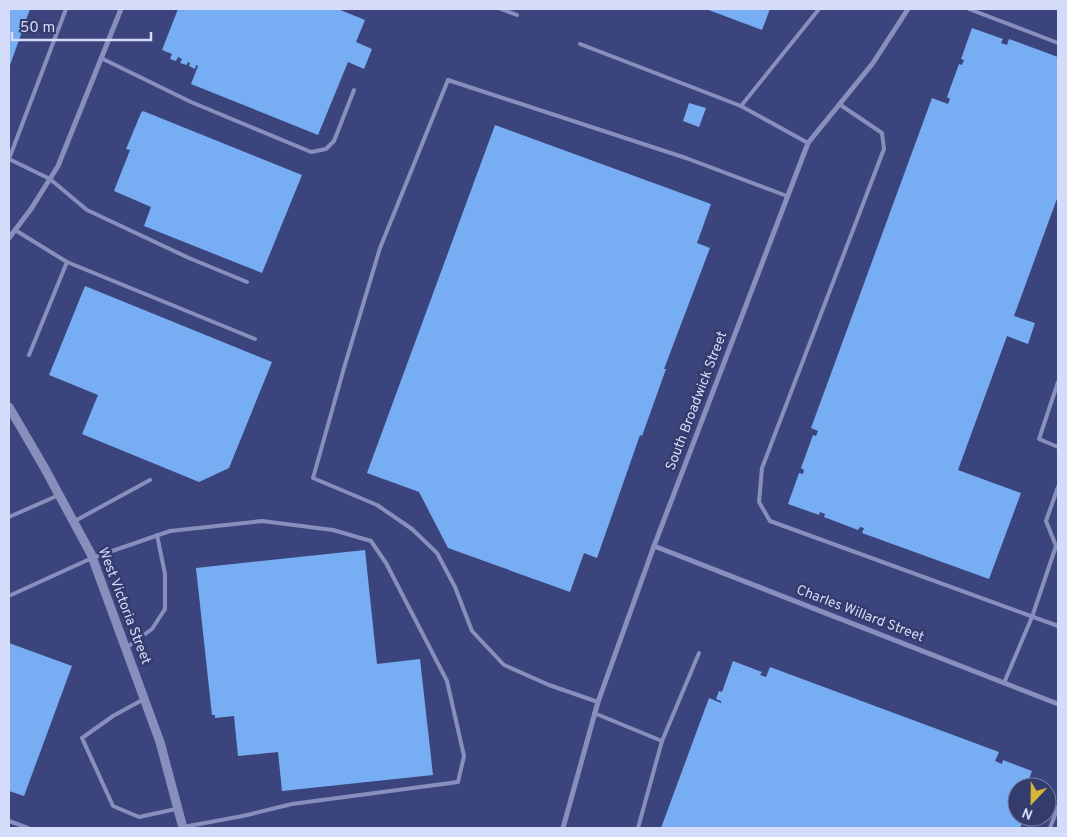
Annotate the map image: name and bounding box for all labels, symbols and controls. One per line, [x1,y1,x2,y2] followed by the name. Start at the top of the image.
[12,10,151,42] scale bar
[20,19,55,38] text: 50 m
[663,329,731,473] street label: South Broadwick Street
[94,545,154,667] street label: West Victoria Street
[794,582,926,646] street label: Charles Willard Street
[1007,777,1057,827] north arrow
[1020,803,1036,822] text: N

